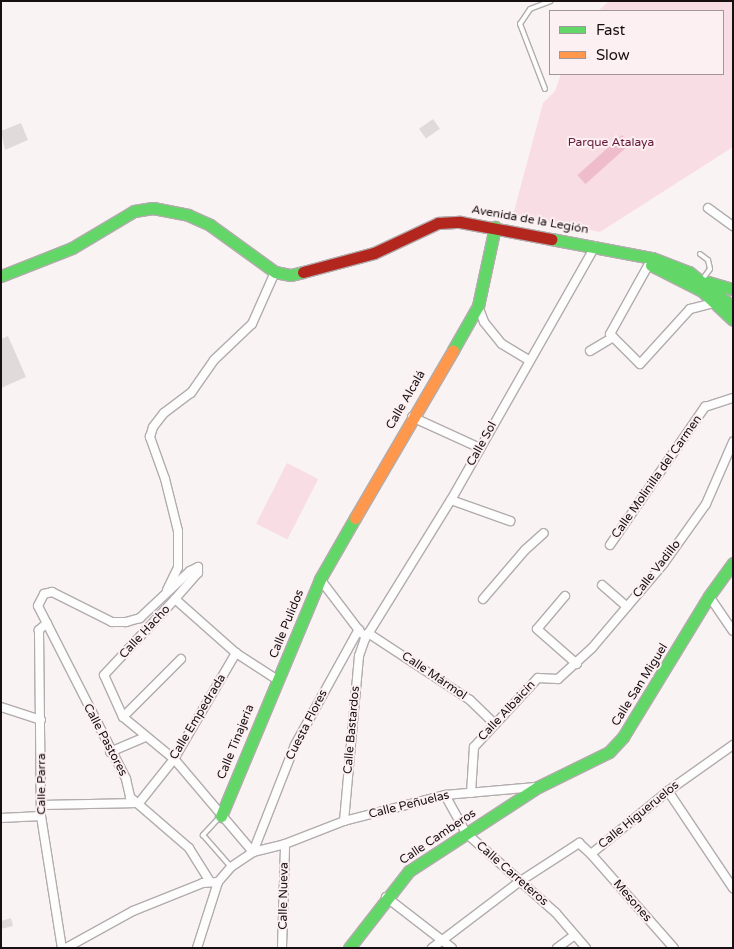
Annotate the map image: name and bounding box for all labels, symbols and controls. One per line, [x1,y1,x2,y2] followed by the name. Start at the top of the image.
[549,10,724,75] legend
[596,21,625,39] text: Fast
[596,46,630,64] text: Slow
[568,136,654,150] park label: Parque Atalaya
[470,203,590,237] street label: Avenida de la Legión
[383,368,429,432] street label: Calle Alcalá
[609,413,705,541] street label: Calle Molinilla del Carmen
[464,419,500,469] street label: Calle Sol
[630,537,684,601] street label: Calle Vadillo
[267,588,307,660] street label: Calle Pulidos
[117,602,173,662] street label: Calle Hacho
[609,641,671,729] street label: Calle San Miguel
[399,649,469,703] street label: Calle Mármol
[167,672,229,762] street label: Calle Empedrada
[476,678,538,744] street label: Calle Albaicín
[341,685,363,775] street label: Calle Bastardos
[283,687,331,763] street label: Cuesta Flores
[80,701,130,779] street label: Calle Pastores
[214,703,258,781] street label: Calle Tinajería
[35,753,49,815] street label: Calle Parra
[596,778,682,852] street label: Calle Higueruelos
[367,788,451,822] street label: Calle Peñuelas
[397,806,479,868] street label: Calle Camberos
[473,839,551,909] street label: Calle Carreteros
[276,862,292,930] street label: Calle Nueva
[610,877,654,925] street label: Mesones

